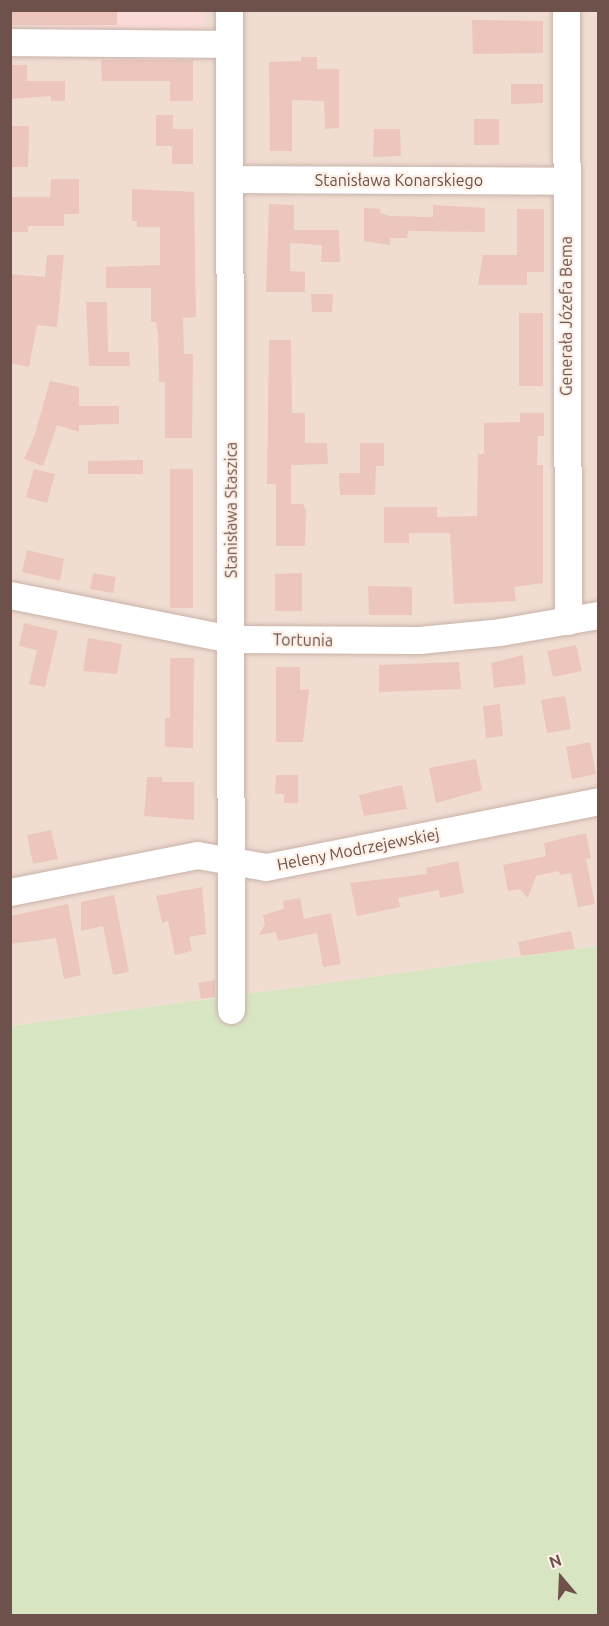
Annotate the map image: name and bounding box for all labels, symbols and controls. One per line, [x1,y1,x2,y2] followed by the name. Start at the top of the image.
[315,170,483,190] street label: Stanisława Konarskiego
[556,236,576,396] street label: Generała Józefa Bema
[221,442,241,578] street label: Stanisława Staszica
[273,630,333,650] street label: Tortunia
[275,824,441,874] street label: Heleny Modrzejewskiej
[531,1548,591,1608] north arrow
[547,1551,564,1571] text: N

